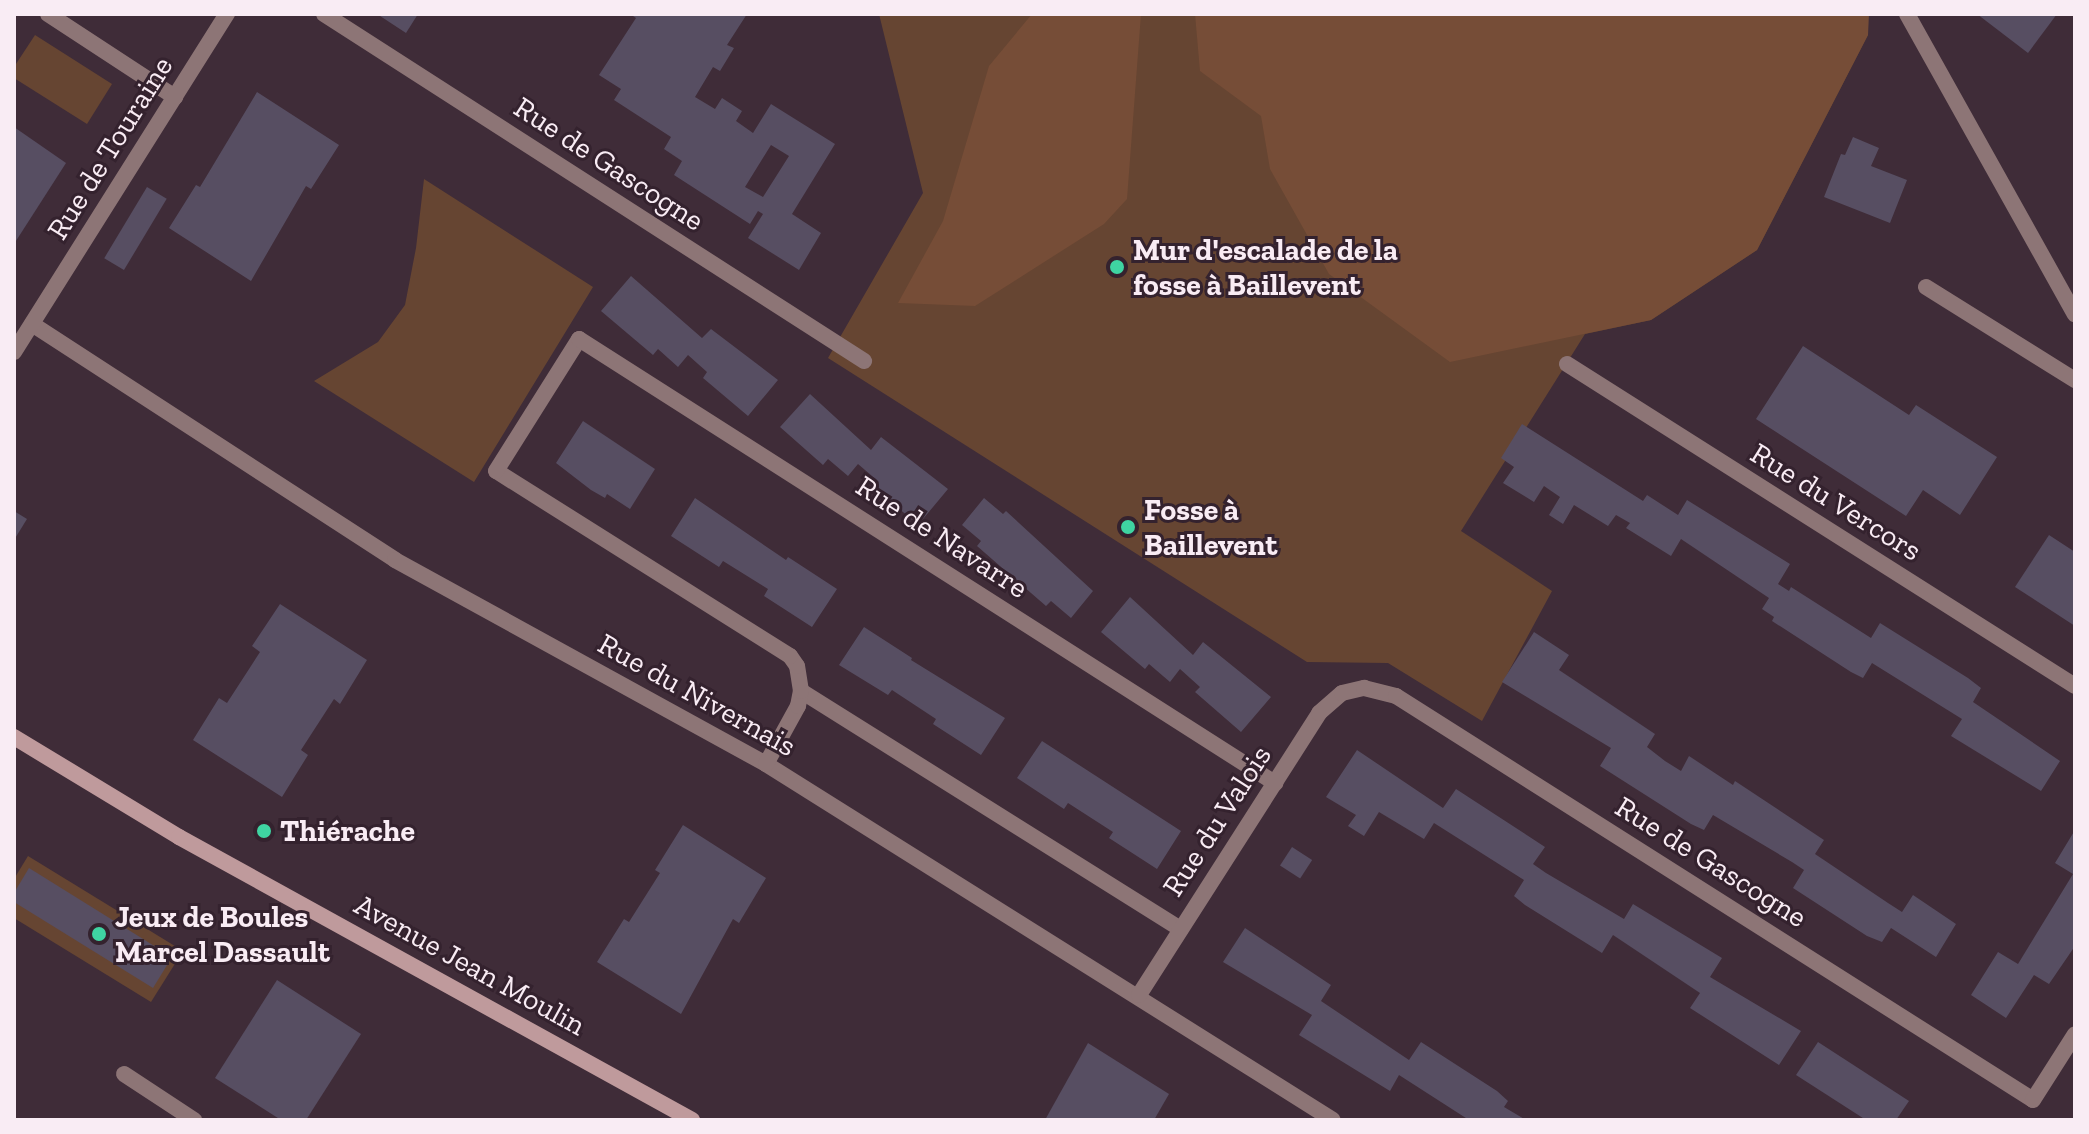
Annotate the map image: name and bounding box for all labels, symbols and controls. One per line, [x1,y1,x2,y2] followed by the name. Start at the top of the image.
[39,50,181,246] street label: Rue de Touraine
[507,89,711,239] street label: Rue de Gascogne
[1133,232,1398,302] place label: Mur d'escalade de la fosse à Baillevent
[1108,258,1126,276] marker: Mur d'escalade de la fosse à Baillevent
[1744,435,1928,569] street label: Rue du Vercors
[849,468,1035,606] street label: Rue de Navarre
[1144,492,1278,562] place label: Fosse à Baillevent
[1119,518,1137,536] marker: Fosse à Baillevent
[592,626,802,764] street label: Rue du Nivernais
[1155,739,1279,903] street label: Rue du Valois
[1609,789,1813,935] street label: Rue de Gascogne
[280,813,415,849] place label: Thiérache
[255,822,273,840] marker: Thiérache
[348,886,592,1044] street label: Avenue Jean Moulin
[115,899,330,970] place label: Jeux de Boules Marcel Dassault
[90,925,108,943] marker: Jeux de Boules Marcel Dassault

